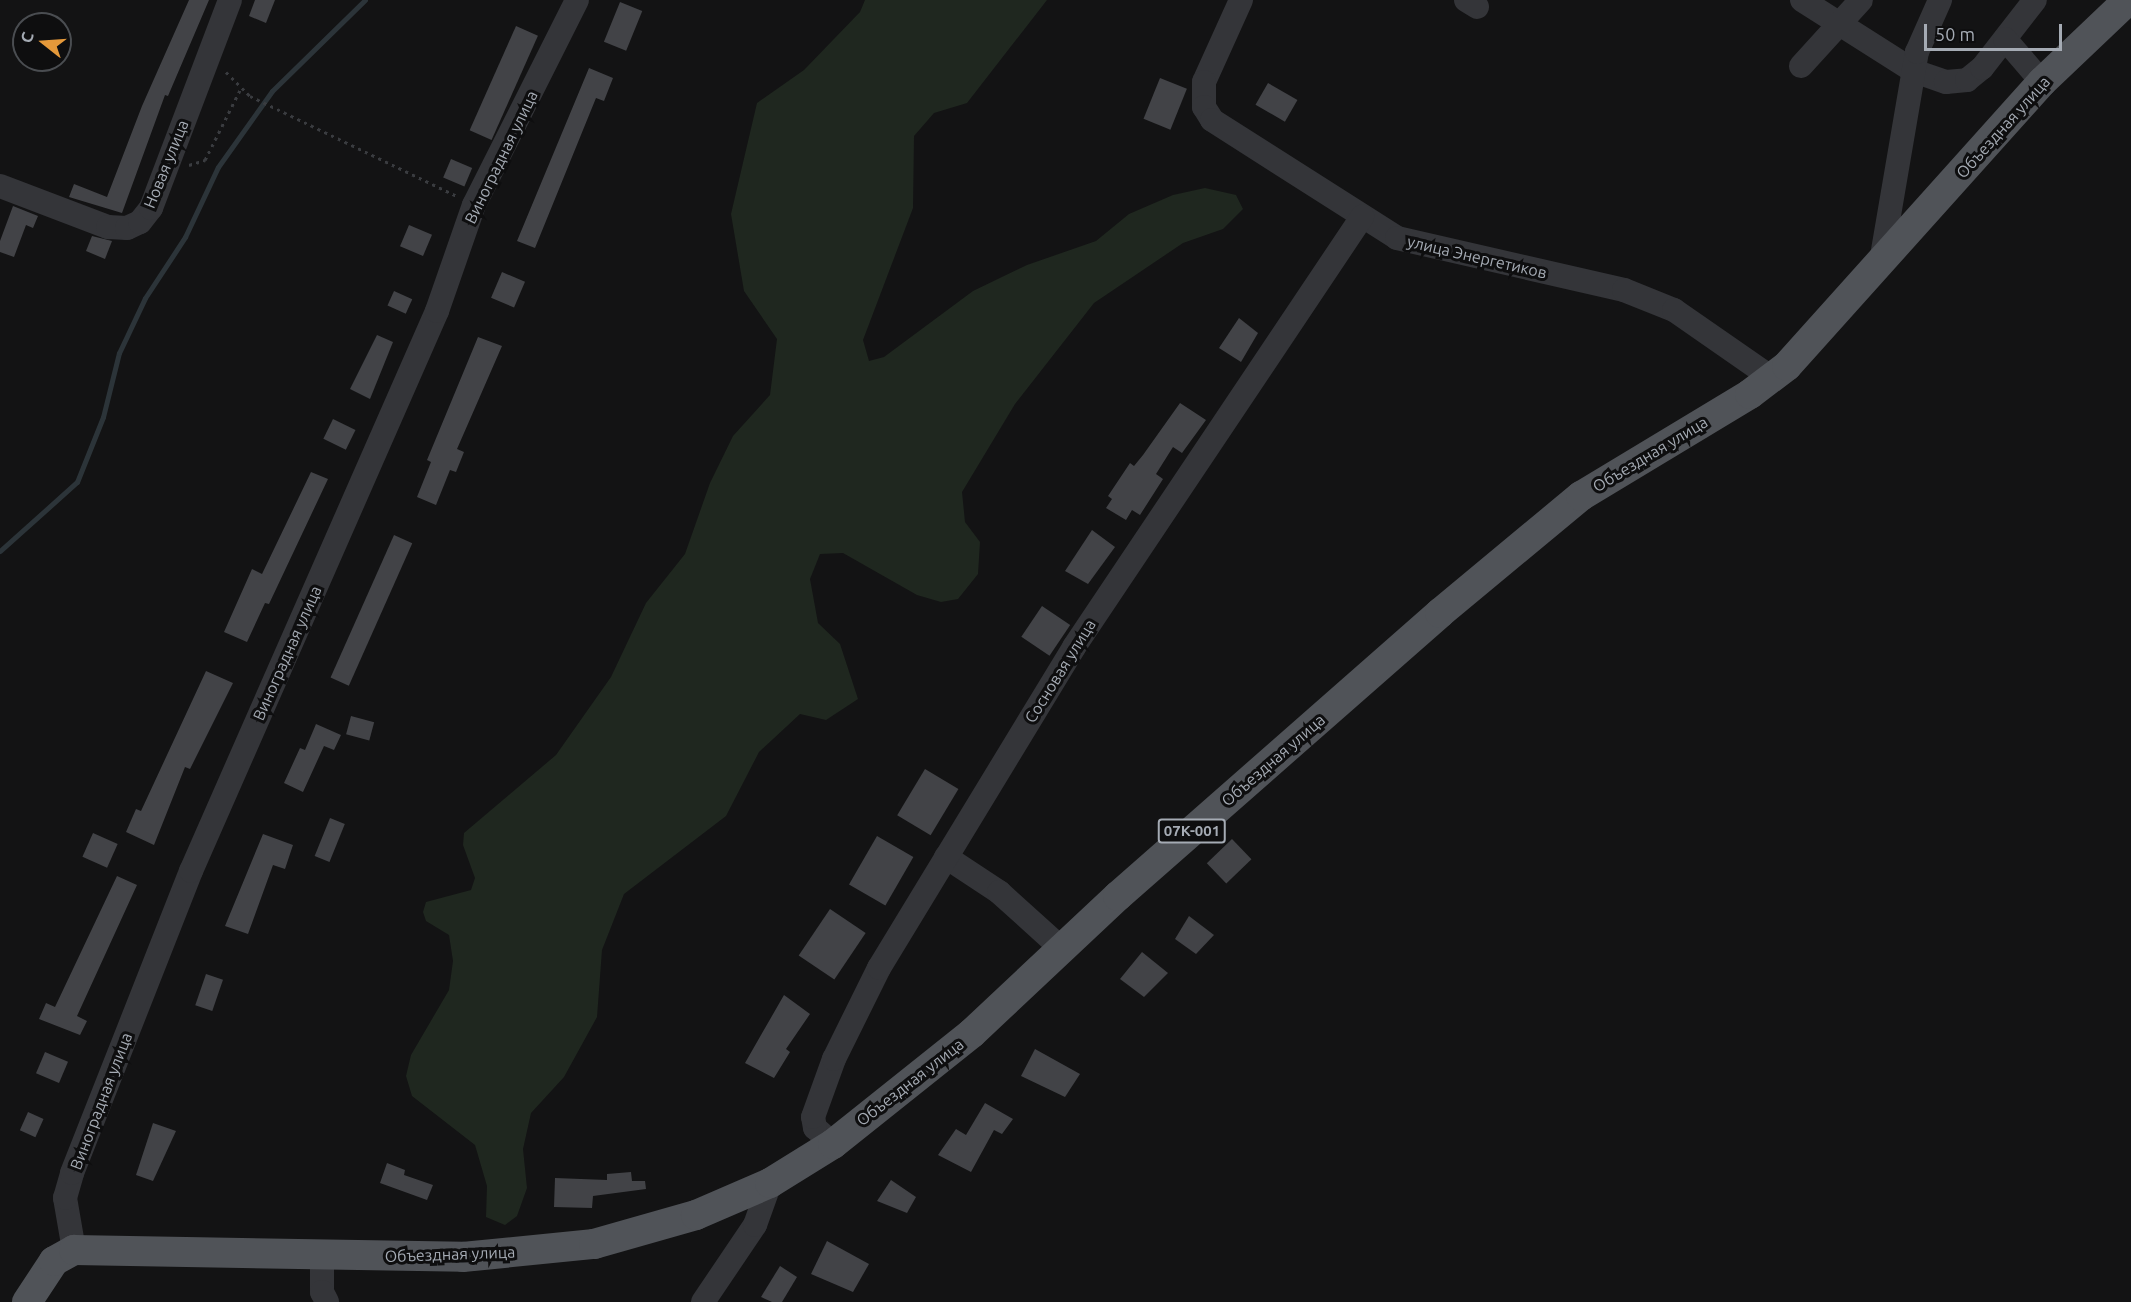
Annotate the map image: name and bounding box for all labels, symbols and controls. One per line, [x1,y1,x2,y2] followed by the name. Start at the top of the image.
[12,12,72,72] north arrow
[1927,12,2065,50] scale bar
[1935,24,1975,44] text: 50 m
[17,30,37,45] text: С
[1952,72,2054,182] street label: Объездная улица
[461,87,541,227] street label: Виноградная улица
[140,117,192,211] street label: Новая улица
[1405,232,1549,282] street label: улица Энергетиков
[1589,412,1711,496] street label: Объездная улица
[249,583,325,723] street label: Виноградная улица
[1020,616,1100,726] street label: Сосновая улица
[1217,710,1329,810] street label: Объездная улица
[1158,819,1226,843] road number: 07К-001
[66,1030,136,1172] street label: Виноградная улица
[853,1034,967,1130] street label: Объездная улица
[384,1242,516,1266] street label: Объездная улица

